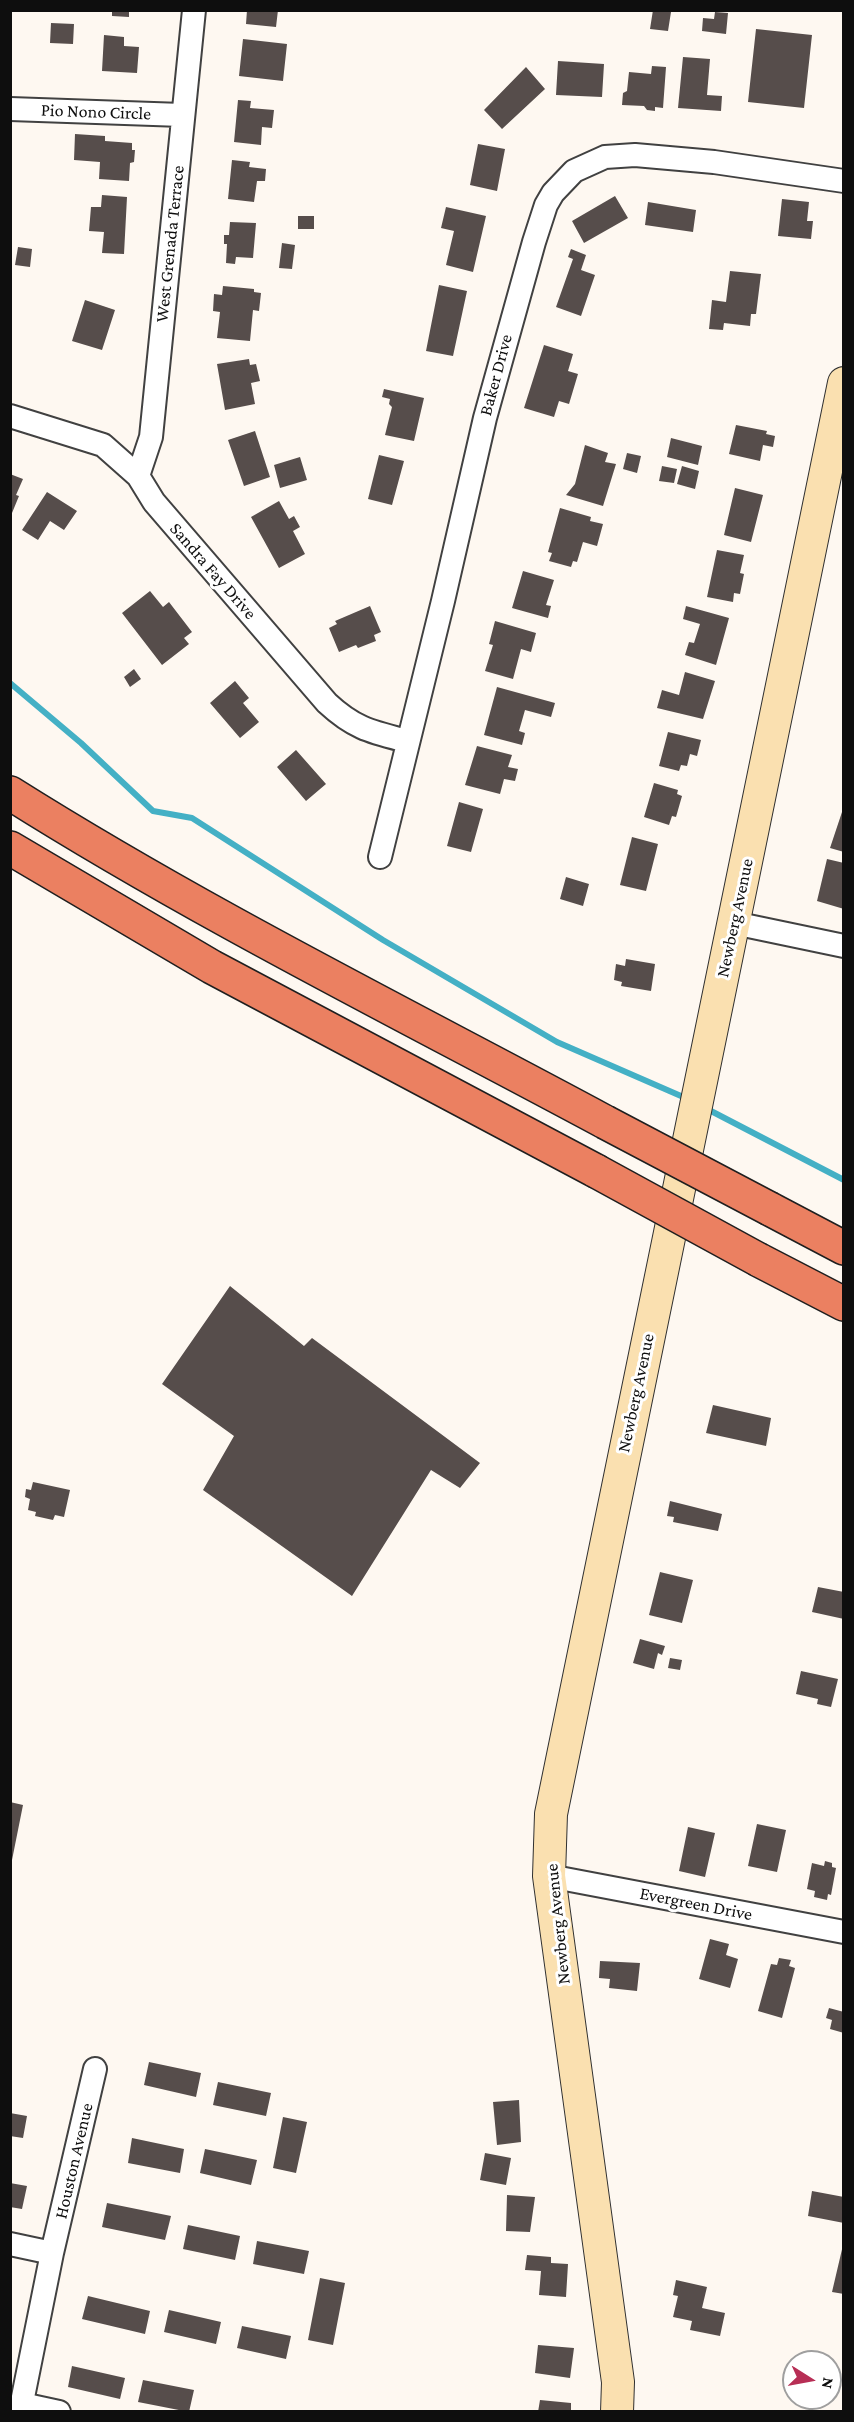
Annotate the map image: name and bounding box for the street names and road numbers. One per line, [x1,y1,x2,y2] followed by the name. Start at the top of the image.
[41,99,151,125] street label: Pio Nono Circle
[151,164,189,324] street label: West Grenada Terrace
[475,332,517,418] street label: Baker Drive
[165,518,261,624] street label: Sandra Fay Drive
[712,857,758,979] street label: Newberg Avenue
[613,1332,659,1454] street label: Newberg Avenue
[541,1863,575,1985] street label: Newberg Avenue
[638,1882,754,1926] street label: Evergreen Drive
[50,2101,98,2221] street label: Houston Avenue

